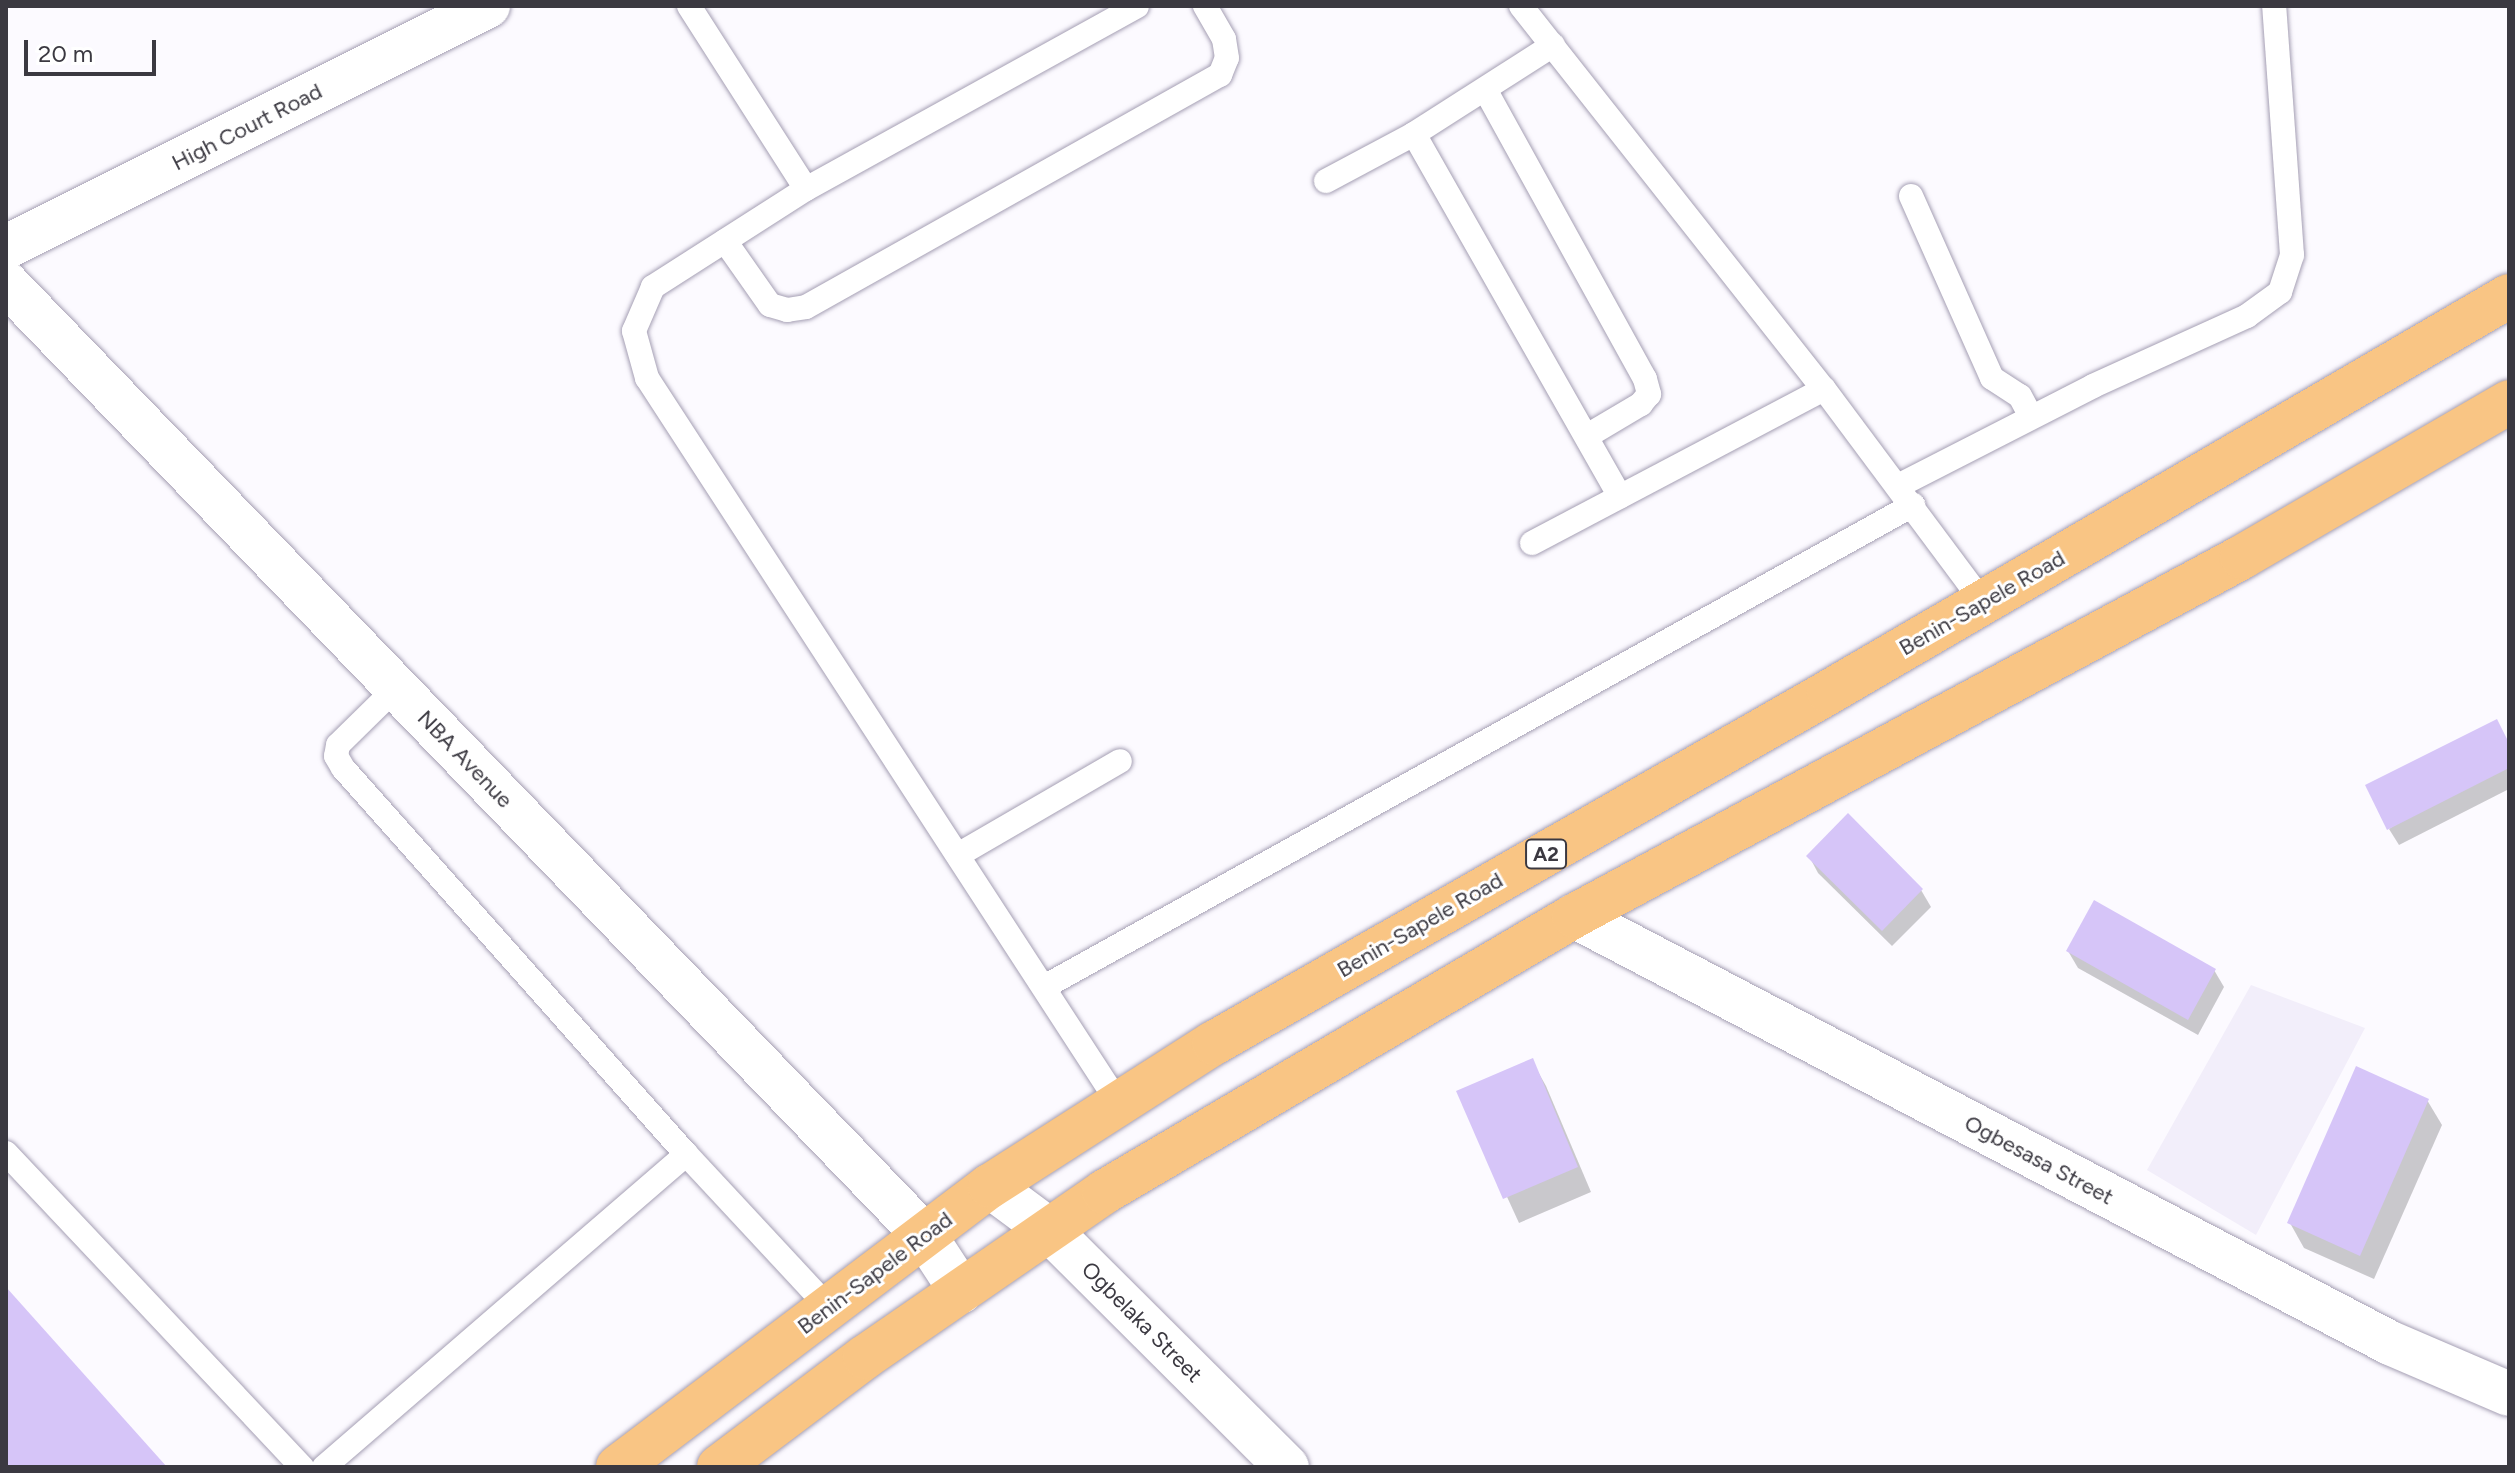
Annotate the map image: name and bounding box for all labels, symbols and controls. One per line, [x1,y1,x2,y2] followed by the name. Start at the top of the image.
[28,24,160,74] scale bar
[38,39,93,68] text: 20 m
[168,78,326,176] street label: High Court Road
[1894,545,2070,661] street label: Benin-Sapele Road
[412,705,518,813] street label: NBA Avenue
[1524,838,1568,870] road number: A2
[1332,867,1508,983] street label: Benin-Sapele Road
[1960,1110,2118,1210] street label: Ogbesasa Street
[792,1206,958,1340] street label: Benin-Sapele Road
[1076,1256,1208,1388] street label: Ogbelaka Street

